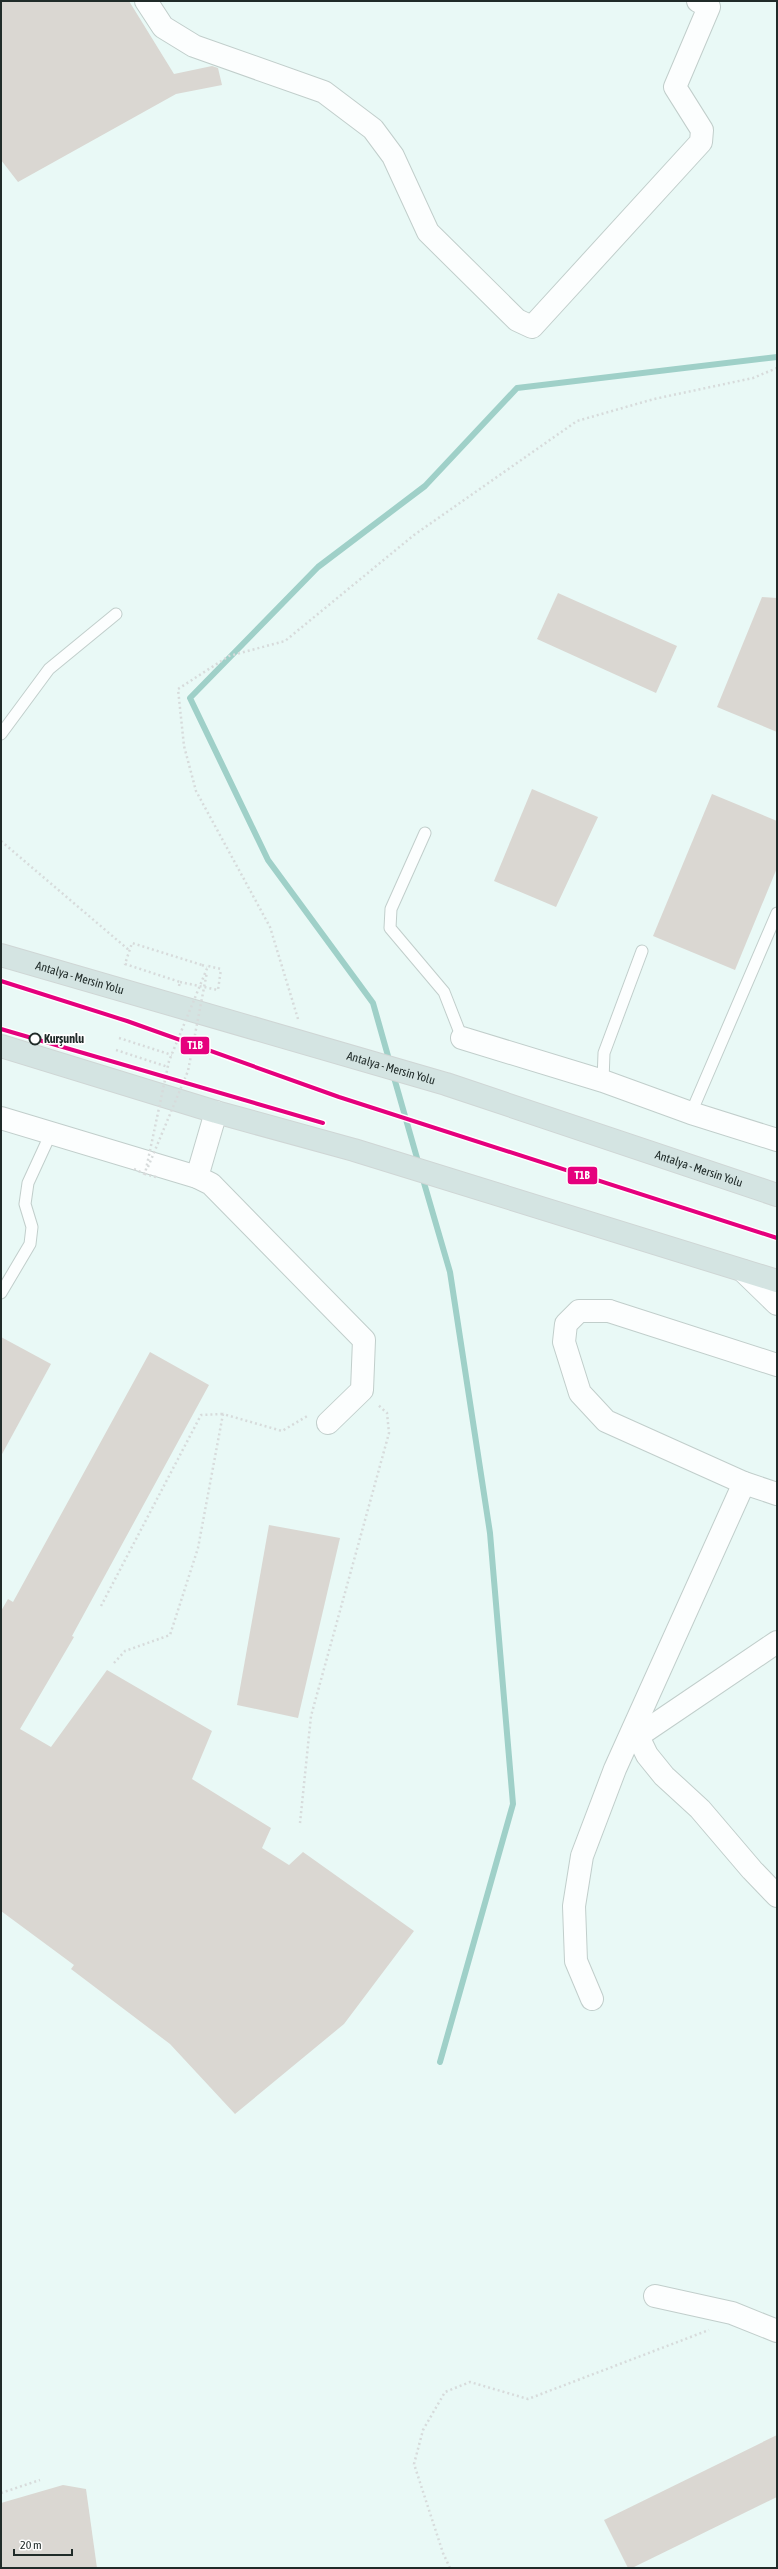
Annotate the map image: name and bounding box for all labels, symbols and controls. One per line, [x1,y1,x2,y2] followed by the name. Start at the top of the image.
[34,958,126,997] street label: Antalya - Mersin Yolu
[28,1032,42,1046] marker: Kurşunlu
[44,1032,84,1046] place label: Kurşunlu
[180,1036,210,1055] line badge: T1B
[187,1039,203,1051] text: T1B
[345,1049,437,1088] street label: Antalya - Mersin Yolu
[653,1148,745,1190] street label: Antalya - Mersin Yolu
[567,1166,598,1185] line badge: T1B
[574,1169,590,1181] text: T1B
[14,2531,72,2557] scale bar
[20,2538,42,2552] text: 20 m

